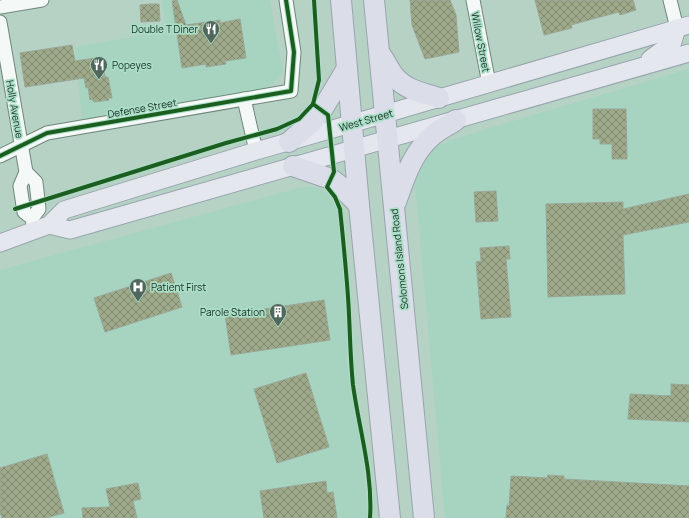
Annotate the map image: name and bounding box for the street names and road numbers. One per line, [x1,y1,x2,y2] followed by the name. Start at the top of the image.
[468,11,494,73] street label: Willow Street
[3,79,27,139] street label: Holly Avenue
[106,95,178,121] street label: Defense Street
[338,106,394,134] street label: West Street
[387,208,411,310] street label: Solomons Island Road

